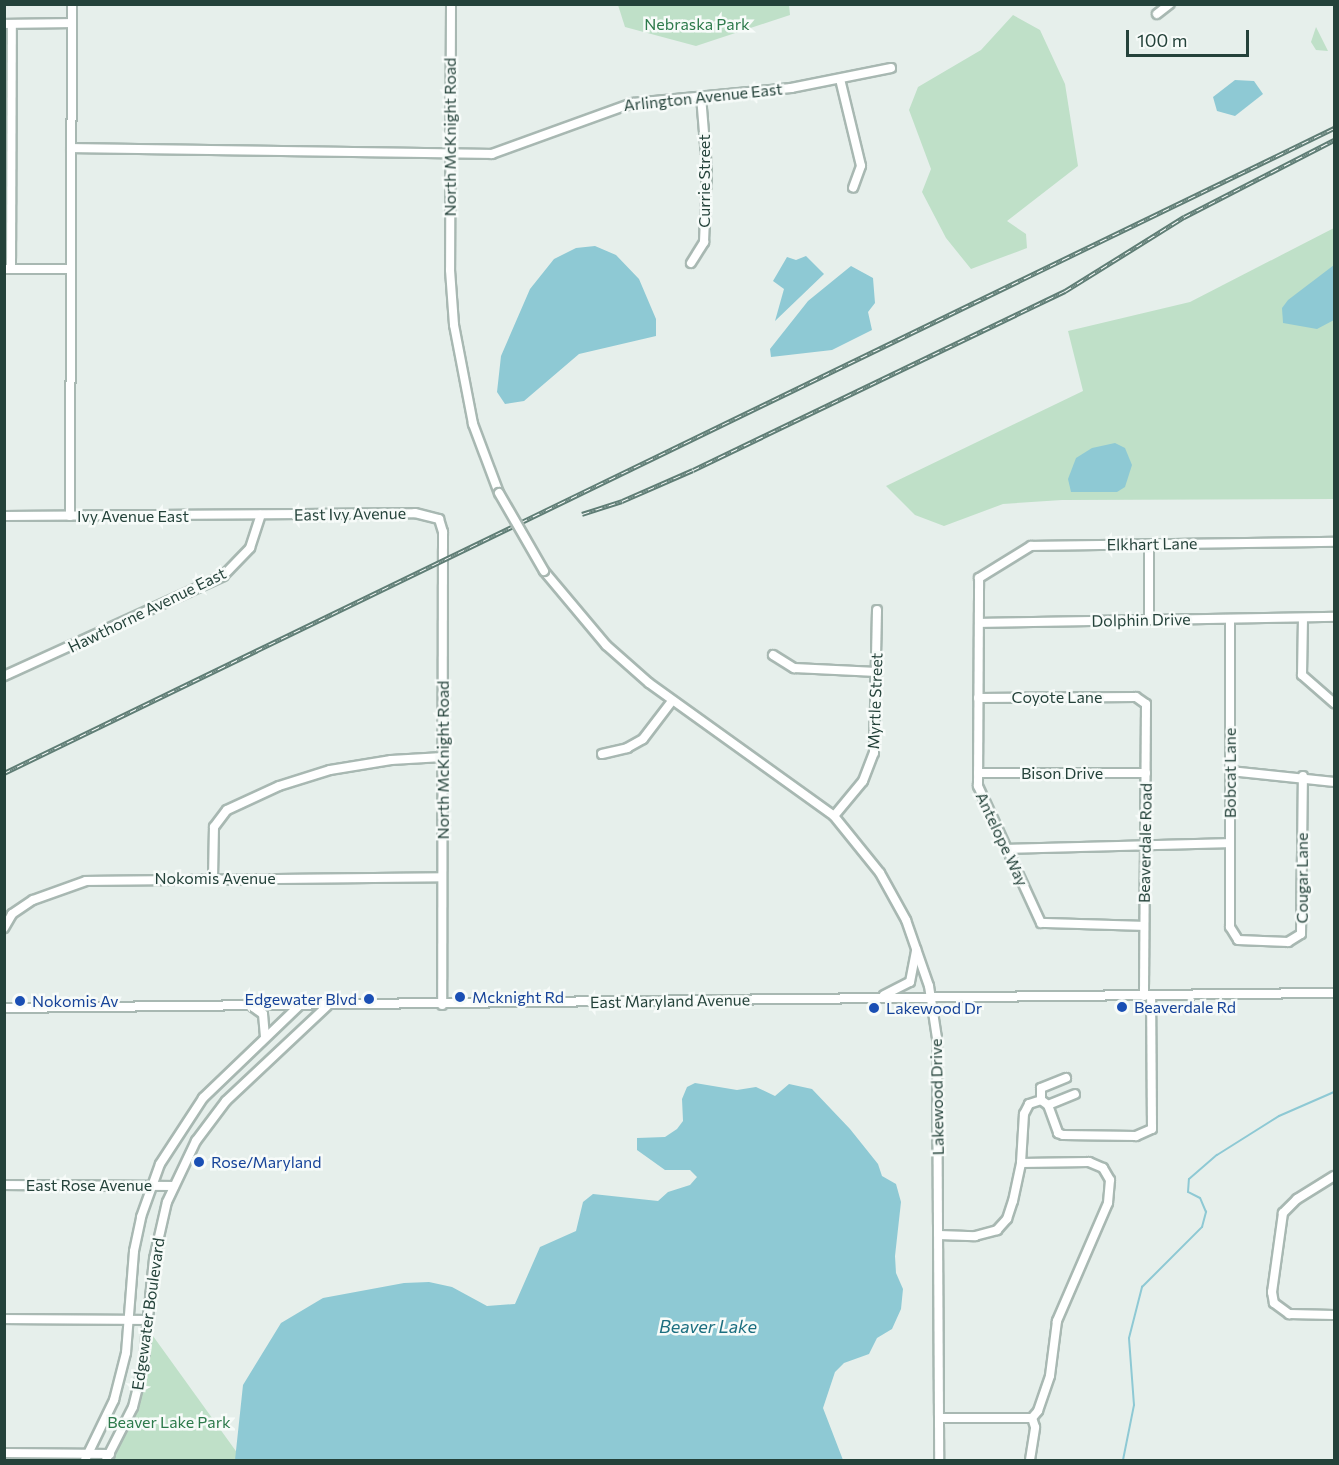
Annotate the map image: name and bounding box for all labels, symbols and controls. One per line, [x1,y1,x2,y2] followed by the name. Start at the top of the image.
[644,14,750,34] park label: Nebraska Park
[1129,18,1252,56] scale bar
[1137,29,1187,51] text: 100 m
[440,58,460,216] street label: North McKnight Road
[623,79,783,115] street label: Arlington Avenue East
[694,134,714,228] street label: Currie Street
[294,503,406,525] street label: East Ivy Avenue
[77,506,189,526] street label: Ivy Avenue East
[1106,534,1198,554] street label: Elkhart Lane
[65,563,229,657] street label: Hawthorne Avenue East
[1091,610,1191,630] street label: Dolphin Drive
[864,652,886,750] street label: Myrtle Street
[433,681,453,839] street label: North McKnight Road
[1012,687,1102,707] street label: Coyote Lane
[1220,728,1240,818] street label: Bobcat Lane
[1021,763,1103,783] street label: Bison Drive
[1134,783,1156,903] street label: Beaverdale Road
[972,789,1032,889] street label: Antelope Way
[1292,833,1312,923] street label: Cougar Lane
[154,868,276,888] street label: Nokomis Avenue
[472,987,564,1007] place label: Mcknight Rd
[245,989,357,1009] place label: Edgewater Blvd
[453,990,467,1004] marker: Mcknight Rd
[590,990,750,1012] street label: East Maryland Avenue
[32,991,119,1011] place label: Nokomis Av
[362,992,376,1006] marker: Edgewater Blvd
[13,994,27,1008] marker: Nokomis Av
[1134,997,1236,1017] place label: Beaverdale Rd
[886,998,982,1018] place label: Lakewood Dr
[1115,1000,1129,1014] marker: Beaverdale Rd
[867,1001,881,1015] marker: Lakewood Dr
[926,1039,948,1155] street label: Lakewood Drive
[211,1152,322,1172] place label: Rose/Maryland
[192,1155,206,1169] marker: Rose/Maryland
[26,1175,152,1195] street label: East Rose Avenue
[128,1237,168,1391] street label: Edgewater Boulevard
[659,1315,757,1337] water label: Beaver Lake
[107,1412,231,1432] park label: Beaver Lake Park

